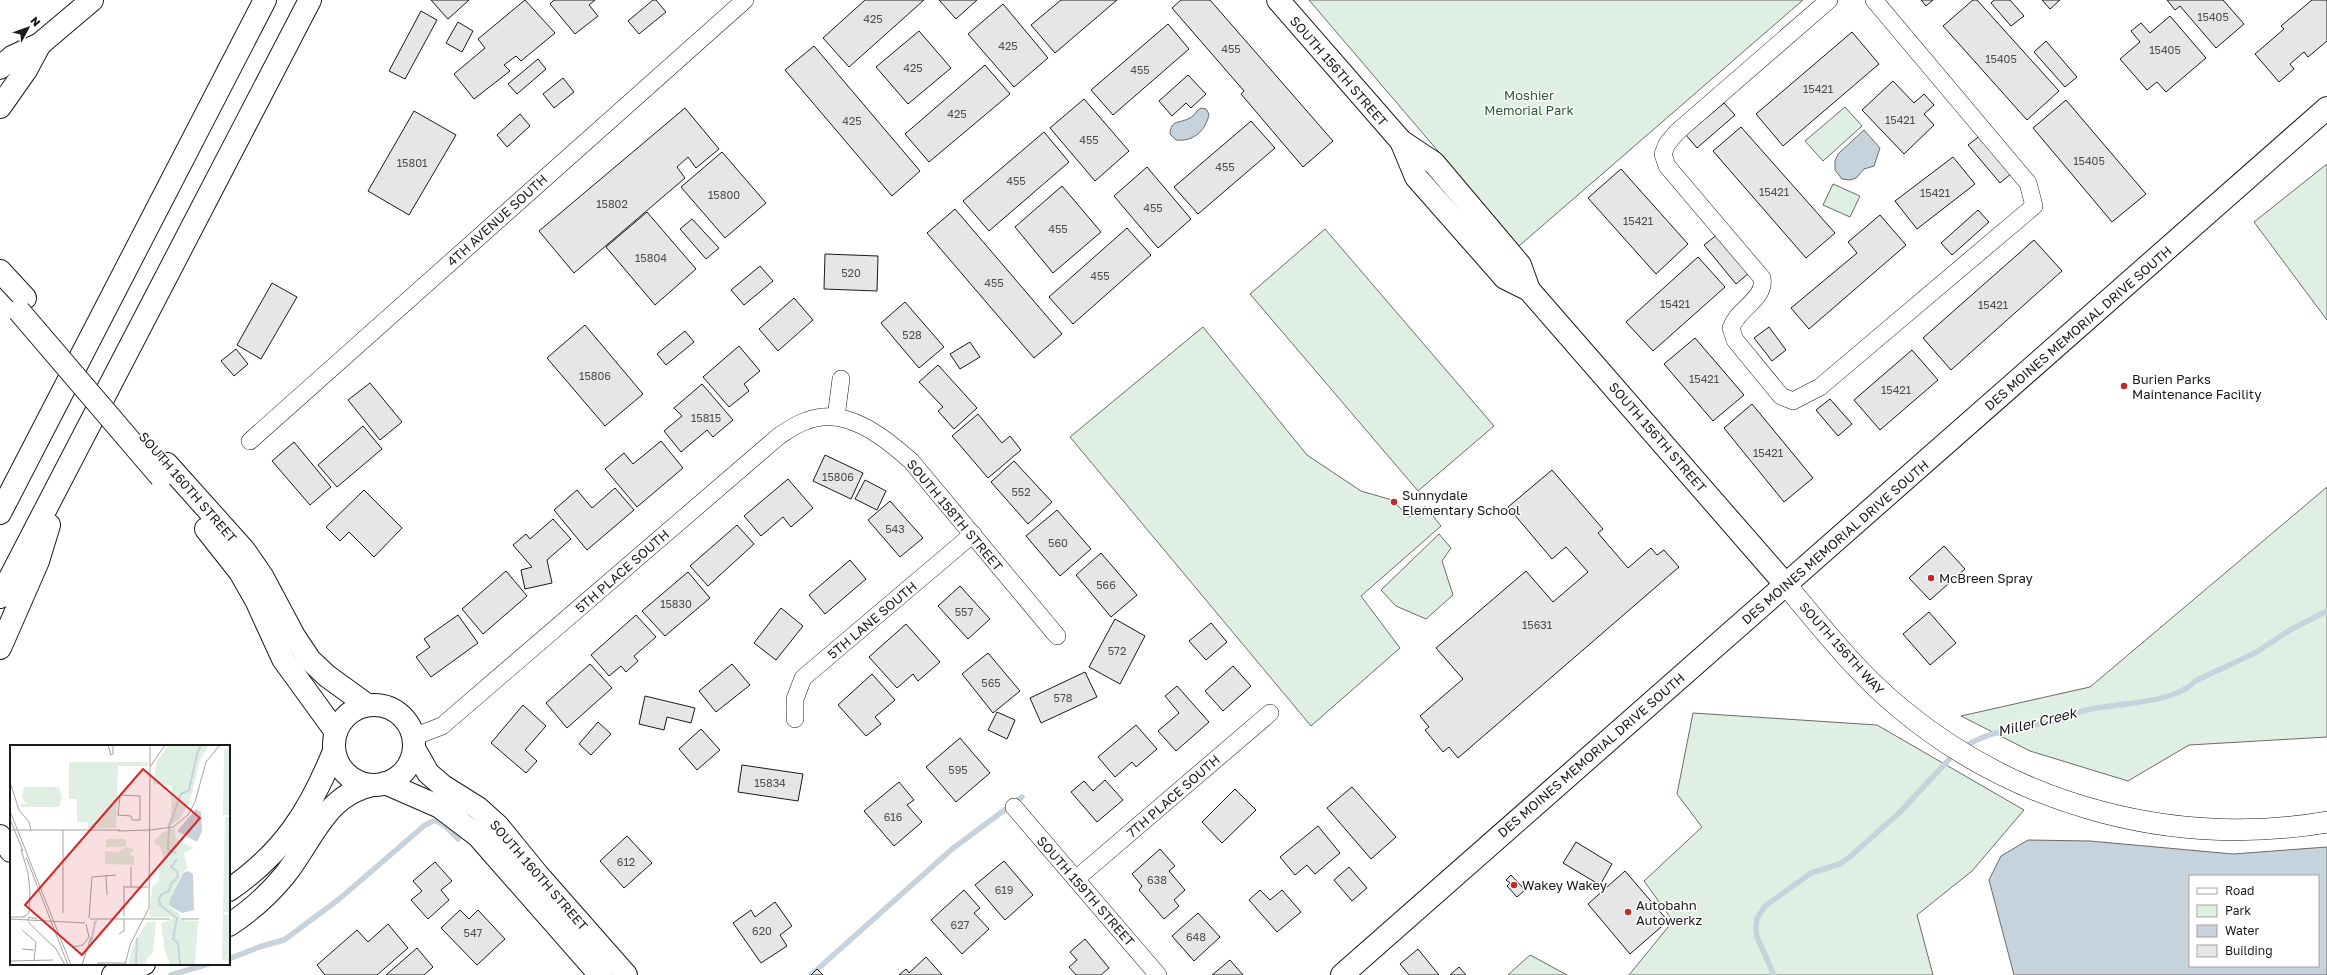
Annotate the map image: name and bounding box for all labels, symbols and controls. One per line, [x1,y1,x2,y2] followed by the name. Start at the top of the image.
[8,8,48,48] north arrow
[2197,10,2229,23] house number: 15405
[863,12,883,25] house number: 425
[1287,13,1391,129] street label: SOUTH 156TH STREET
[28,14,44,29] text: N
[998,39,1018,52] house number: 425
[1221,42,1241,55] house number: 455
[2149,43,2181,56] house number: 15405
[1985,52,2017,65] house number: 15405
[903,61,923,74] house number: 425
[1130,63,1150,76] house number: 455
[1803,82,1833,95] house number: 15421
[1484,87,1574,118] park label: Moshier Memorial Park
[947,107,967,120] house number: 425
[1885,113,1915,126] house number: 15421
[842,114,862,127] house number: 425
[1079,133,1099,146] house number: 455
[2073,154,2105,167] house number: 15405
[397,156,427,169] house number: 15801
[1215,160,1235,173] house number: 455
[444,171,550,269] street label: 4TH AVENUE SOUTH
[1006,174,1026,187] house number: 455
[1759,185,1789,198] house number: 15421
[1920,186,1950,199] house number: 15421
[708,188,740,201] house number: 15800
[596,197,628,210] house number: 15802
[1143,201,1163,214] house number: 455
[1623,214,1653,227] house number: 15421
[1048,222,1068,235] house number: 455
[1981,242,2175,414] street label: DES MOINES MEMORIAL DRIVE SOUTH
[635,251,667,264] house number: 15804
[841,266,861,279] house number: 520
[1090,269,1110,282] house number: 455
[984,276,1004,289] house number: 455
[1660,297,1690,310] house number: 15421
[1978,298,2008,311] house number: 15421
[902,328,922,341] house number: 528
[579,369,611,382] house number: 15806
[2132,371,2262,402] place label: Burien Parks Maintenance Facility
[1689,372,1719,385] house number: 15421
[1606,379,1710,495] street label: SOUTH 156TH STREET
[2119,381,2129,391] marker: Burien Parks Maintenance Facility
[1881,383,1911,396] house number: 15421
[691,411,721,424] house number: 15815
[136,428,240,546] street label: SOUTH 160TH STREET
[1753,446,1783,459] house number: 15421
[904,456,1006,574] street label: SOUTH 158TH STREET
[1738,456,1932,628] street label: DES MOINES MEMORIAL DRIVE SOUTH
[822,470,854,483] house number: 15806
[1011,485,1031,498] house number: 552
[1402,487,1520,518] place label: Sunnydale Elementary School
[1389,497,1399,507] marker: Sunnydale Elementary School
[885,522,905,535] house number: 543
[572,526,672,616] street label: 5TH PLACE SOUTH
[1048,536,1068,549] house number: 560
[1939,570,2034,586] place label: McBreen Spray
[1926,573,1936,583] marker: McBreen Spray
[824,578,920,662] street label: 5TH LANE SOUTH
[1096,578,1116,591] house number: 566
[660,597,692,610] house number: 15830
[1796,598,1888,698] street label: SOUTH 156TH WAY
[955,605,973,618] house number: 557
[1522,618,1552,631] house number: 15631
[1108,644,1126,657] house number: 572
[1494,669,1688,841] street label: DES MOINES MEMORIAL DRIVE SOUTH
[981,676,1001,689] house number: 565
[1054,691,1073,704] house number: 578
[1996,703,2080,740] water label: Miller Creek
[10,745,230,965] inset map
[1123,751,1223,841] street label: 7TH PLACE SOUTH
[948,763,968,776] house number: 595
[754,776,786,789] house number: 15834
[884,810,903,823] house number: 616
[487,816,591,934] street label: SOUTH 160TH STREET
[1034,833,1138,949] street label: SOUTH 159TH STREET
[617,855,635,868] house number: 612
[1147,873,1167,886] house number: 638
[2189,875,2319,967] legend
[1522,877,1608,893] place label: Wakey Wakey
[1509,880,1519,890] marker: Wakey Wakey
[995,883,1013,896] house number: 619
[2225,883,2254,898] text: Road
[1636,897,1703,928] place label: Autobahn Autowerkz
[2225,903,2251,918] text: Park
[1623,907,1633,917] marker: Autobahn Autowerkz
[951,918,970,931] house number: 627
[2225,923,2259,938] text: Water
[752,924,772,937] house number: 620
[464,926,483,939] house number: 547
[1186,930,1206,943] house number: 648
[2225,943,2273,958] text: Building

